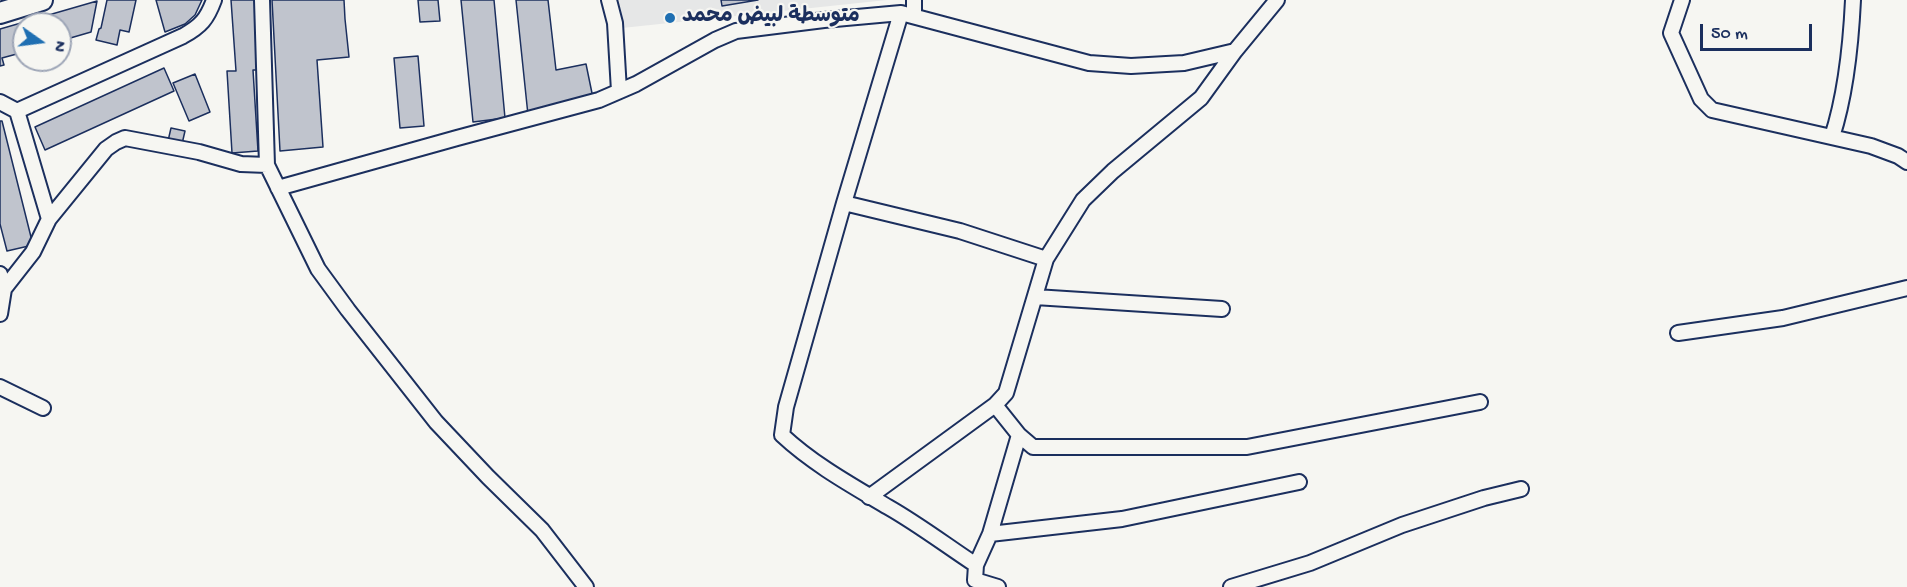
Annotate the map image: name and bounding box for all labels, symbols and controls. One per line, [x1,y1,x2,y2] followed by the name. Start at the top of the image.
[682,5,860,31] place label: متوسطة لبيض محمد
[663,11,677,25] marker: متوسطة لبيض محمد
[12,12,72,72] north arrow
[1703,12,1816,50] scale bar
[1711,24,1748,45] text: 50 m
[48,39,68,53] text: N

